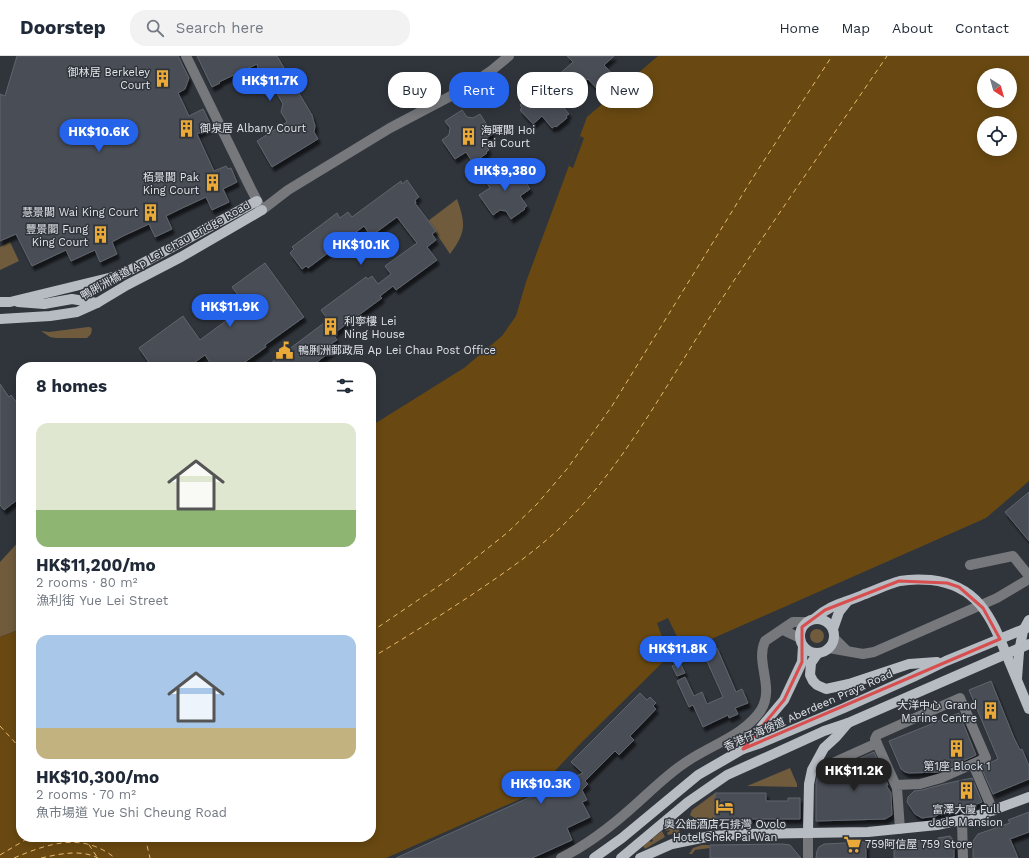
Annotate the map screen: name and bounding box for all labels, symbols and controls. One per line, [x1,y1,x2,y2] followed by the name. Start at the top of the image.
[130,10,410,46] search box
[20,16,106,39] text: Doorstep
[144,17,166,39] icon: search
[176,19,264,37] text: Search here
[779,20,819,36] text: Home
[841,20,870,36] text: Map
[892,20,933,36] text: About
[955,20,1009,36] text: Contact
[67,66,150,92] place label: 御林居 Berkeley Court
[153,68,173,88] building icon: 御林居 Berkeley Court
[229,68,311,102] pin: HK$11.7K
[977,68,1017,108] north arrow
[977,68,1017,156] map controls
[388,72,441,108] chip: Buy
[449,72,509,108] chip: Rent
[517,72,588,108] chip: Filters
[596,72,653,108] chip: New
[241,73,299,88] text: HK$11.7K
[977,116,1017,156] button: locate
[177,118,197,138] building icon: 御泉居 Albany Court
[58,119,140,153] pin: HK$10.6K
[199,122,306,135] place label: 御泉居 Albany Court
[68,124,130,139] text: HK$10.6K
[481,124,535,150] place label: 海暉閣 Hoi Fai Court
[458,126,478,146] building icon: 海暉閣 Hoi Fai Court
[464,158,546,192] pin: HK$9,380
[474,163,536,178] text: HK$9,380
[143,171,199,197] place label: 栢景閣 Pak King Court
[202,173,222,193] building icon: 栢景閣 Pak King Court
[78,198,252,303] street label: 鴨脷洲橋道 Ap Lei Chau Bridge Road
[141,202,161,222] building icon: 慧景閣 Wai King Court
[22,206,138,219] place label: 慧景閣 Wai King Court
[26,223,88,249] place label: 豐景閣 Fung King Court
[91,225,111,245] building icon: 豐景閣 Fung King Court
[320,232,402,266] pin: HK$10.1K
[332,237,390,252] text: HK$10.1K
[189,294,271,328] pin: HK$11.9K
[201,299,259,314] text: HK$11.9K
[344,315,405,341] place label: 利寧樓 Lei Ning House
[321,317,341,337] building icon: 利寧樓 Lei Ning House
[275,340,295,360] public building icon: 鴨脷洲郵政局 Ap Lei Chau Post Office
[298,344,496,357] place label: 鴨脷洲郵政局 Ap Lei Chau Post Office
[334,375,356,397] icon: filters
[36,376,107,396] text: 8 homes
[160,449,232,521] icon: home
[36,555,156,575] text: HK$11,200/mo
[36,575,137,590] text: 2 rooms · 80 m²
[36,593,168,608] text: 漁利街 Yue Lei Street
[637,636,719,670] pin: HK$11.8K
[649,641,707,656] text: HK$11.8K
[160,661,232,733] icon: home
[722,667,895,754] street label: 香港仔海傍道 Aberdeen Praya Road
[897,699,977,725] place label: 大洋中心 Grand Marine Centre
[980,701,1000,721] building icon: 大洋中心 Grand Marine Centre
[947,738,967,758] building icon: 第1座 Block 1
[813,758,895,792] pin: HK$11.2K
[923,760,991,773] place label: 第1座 Block 1
[825,763,883,778] text: HK$11.2K
[36,767,159,787] text: HK$10,300/mo
[500,771,582,805] pin: HK$10.3K
[510,776,572,791] text: HK$10.3K
[956,781,976,801] building icon: 富澤大廈 Full Jade Mansion
[36,787,136,802] text: 2 rooms · 70 m²
[715,796,735,816] hotel icon: 奧公館酒店石排灣 Ovolo Hotel Shek Pai Wan
[929,803,1003,829] place label: 富澤大廈 Full Jade Mansion
[36,805,227,820] text: 魚市場道 Yue Shi Cheung Road
[664,818,786,844] place label: 奧公館酒店石排灣 Ovolo Hotel Shek Pai Wan
[842,834,862,854] supermarket icon: 759阿信屋 759 Store
[865,838,973,851] place label: 759阿信屋 759 Store

